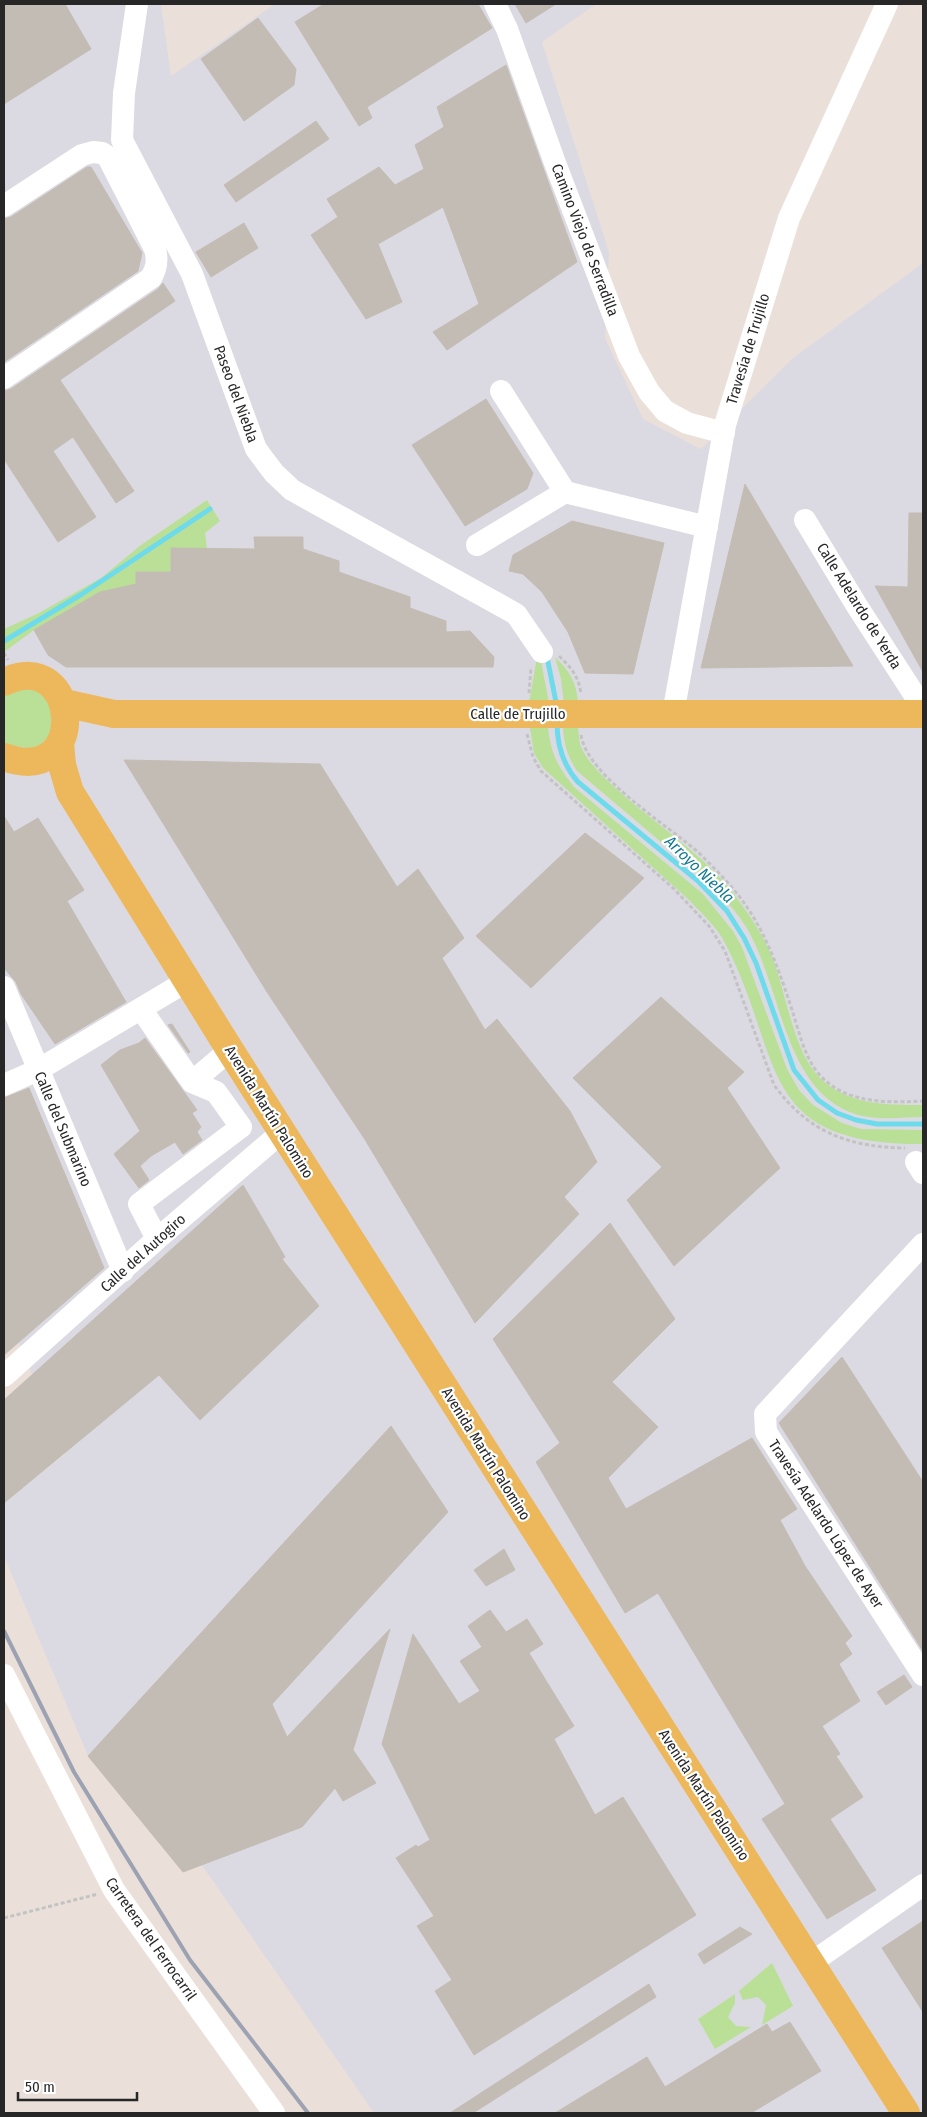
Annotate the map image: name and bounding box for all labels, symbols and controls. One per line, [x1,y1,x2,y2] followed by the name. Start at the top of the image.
[548,161,622,319] street label: Camino Viejo de Serradilla
[723,291,773,407] street label: Travesía de Trujillo
[210,343,262,445] street label: Paseo del Niebla
[813,540,905,672] street label: Calle Adelardo de Yerda
[470,705,566,723] street label: Calle de Trujillo
[660,831,738,907] water label: Arroyo Niebla
[221,1042,317,1182] street label: Avenida Martín Palomino
[31,1069,95,1189] street label: Calle del Submarino
[97,1210,189,1296] street label: Calle del Autogiro
[438,1384,534,1524] street label: Avenida Martín Palomino
[765,1436,888,1612] street label: Travesía Adelardo López de Ayer
[655,1726,753,1864] street label: Avenida Martín Palomino
[102,1874,200,2004] street label: Carretera del Ferrocarril
[18,2070,136,2102] scale bar
[25,2078,55,2096] text: 50 m

